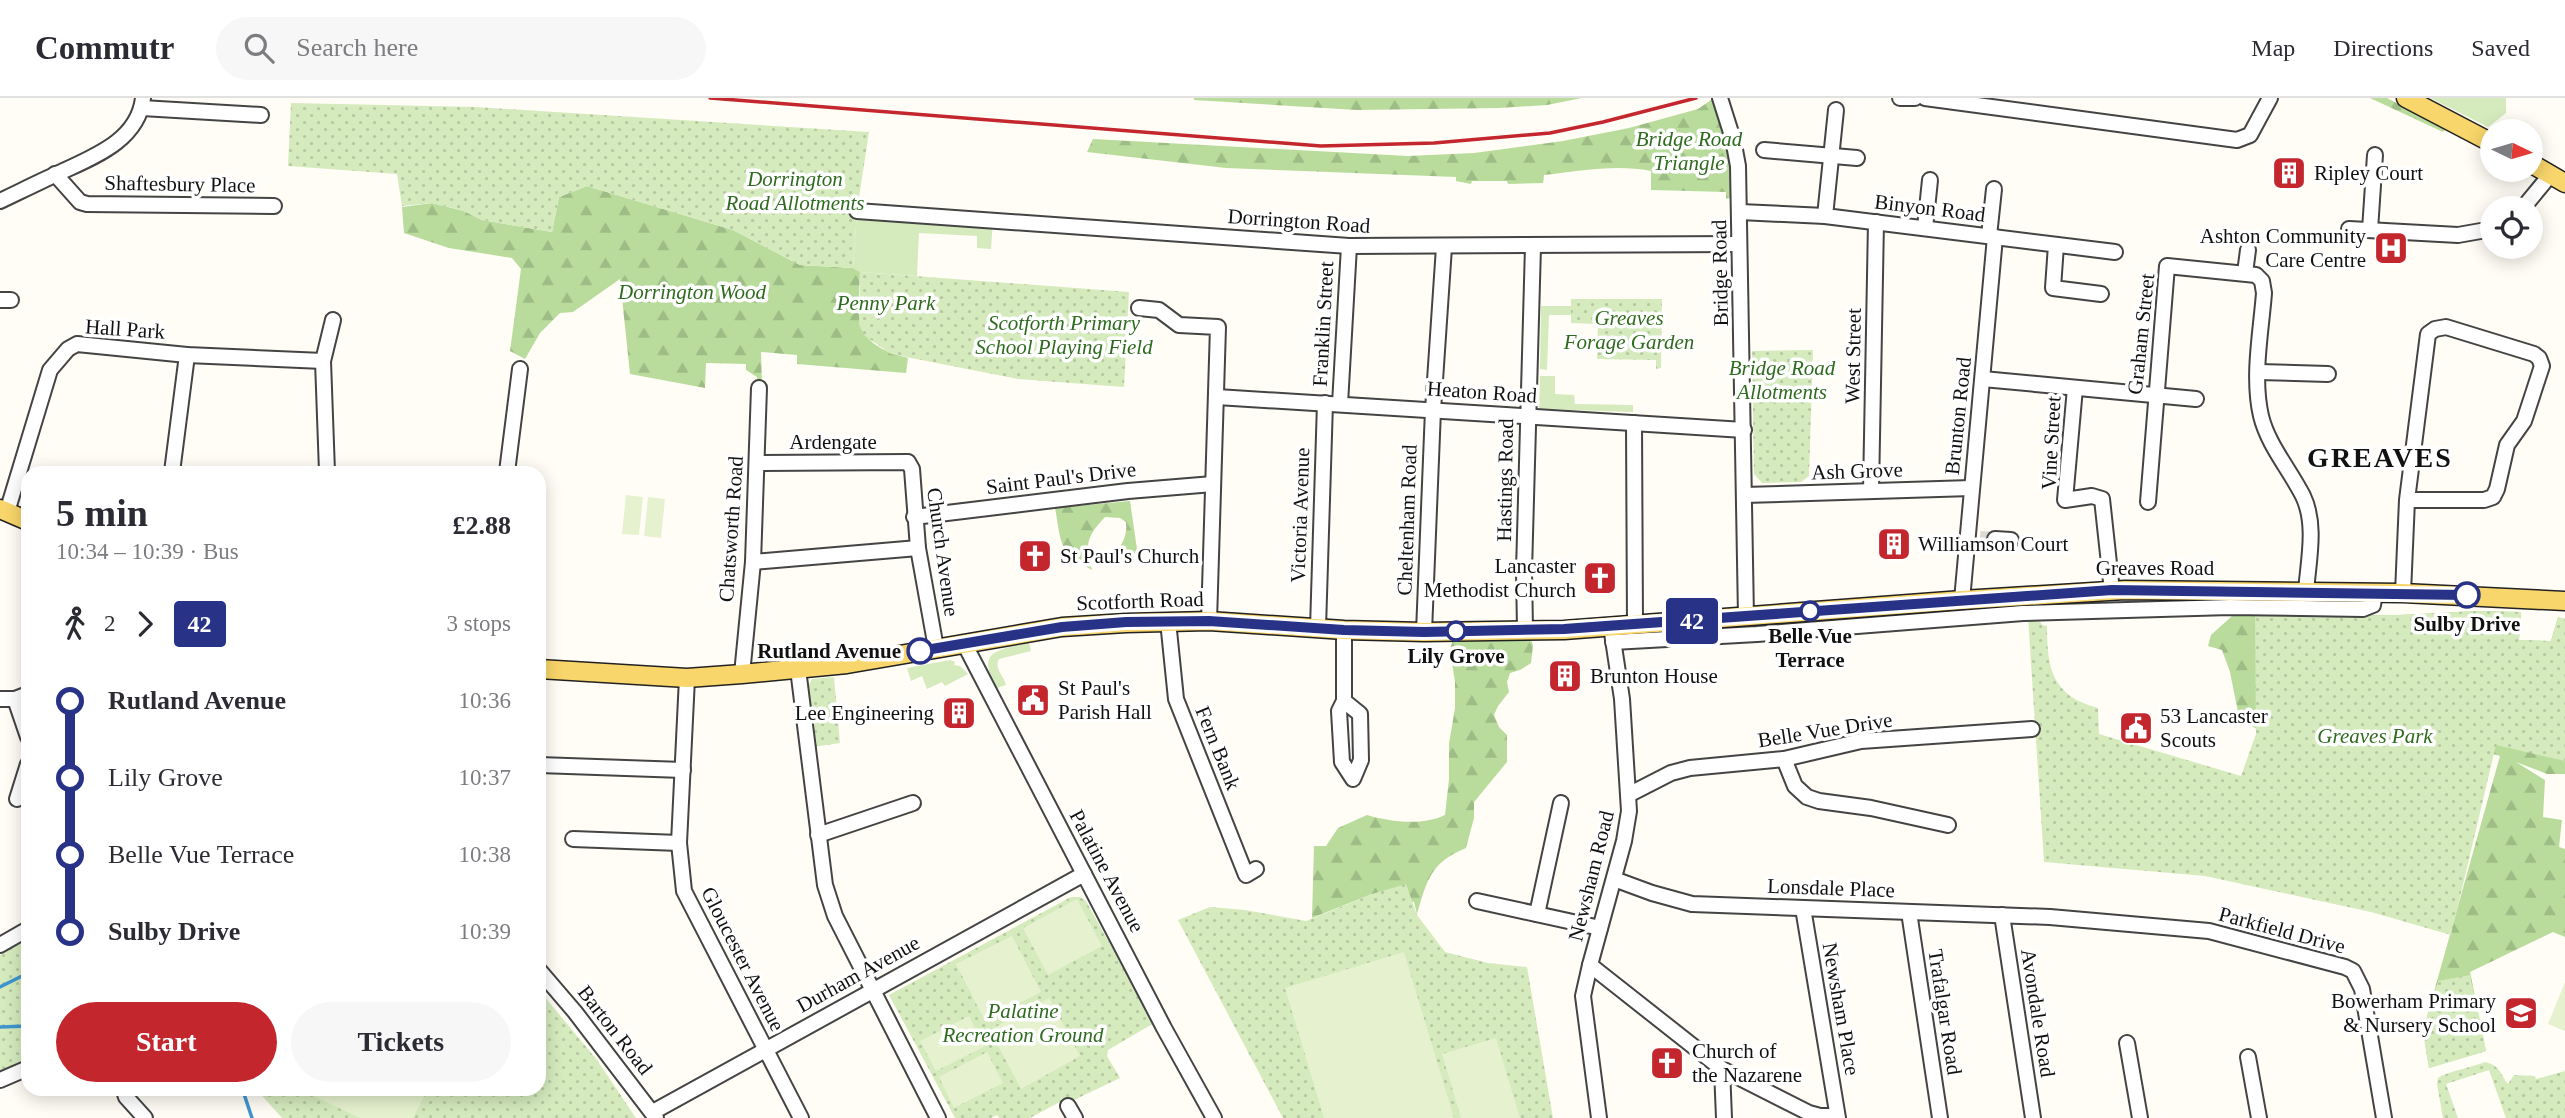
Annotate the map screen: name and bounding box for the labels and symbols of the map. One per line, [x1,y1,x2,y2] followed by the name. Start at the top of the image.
[2480,119,2543,182] north arrow
[1636,127,1743,175] park label: Bridge Road Triangle
[2270,154,2308,192] building icon: Ripley Court
[2314,161,2423,185] place label: Ripley Court
[724,167,865,215] park label: Dorrington Road Allotments
[104,171,256,197] street label: Shaftesbury Place
[1873,189,1987,227] street label: Binyon Road
[1227,204,1372,238] street label: Dorrington Road
[1707,219,1733,327] street label: Bridge Road
[2200,224,2366,272] place label: Ashton Community Care Centre
[2372,229,2410,267] hospital icon: Ashton Community Care Centre
[1308,261,1338,387] street label: Franklin Street
[2123,272,2159,396] street label: Graham Street
[617,280,766,304] park label: Dorrington Wood
[836,291,936,315] park label: Penny Park
[1563,306,1694,354] park label: Greaves Forage Garden
[1840,308,1866,404] street label: West Street
[975,311,1153,359] park label: Scotforth Primary School Playing Field
[84,314,166,344] street label: Hall Park
[1940,355,1976,476] street label: Brunton Road
[1729,356,1836,404] park label: Bridge Road Allotments
[1426,376,1538,408] street label: Heaton Road
[2037,395,2065,490] street label: Vine Street
[1492,418,1518,542] street label: Hastings Road
[789,430,877,454] street label: Ardengate
[2307,442,2453,473] district label: GREAVES
[1392,444,1422,596] street label: Cheltenham Road
[1286,447,1314,583] street label: Victoria Avenue
[714,455,748,603] street label: Chatsworth Road
[985,457,1137,499] street label: Saint Paul's Drive
[1811,457,1903,485] street label: Ash Grove
[922,486,964,618] street label: Church Avenue
[1875,525,1913,563] building icon: Williamson Court
[1918,532,2068,556] place label: Williamson Court
[1016,537,1054,575] church icon: St Paul's Church
[1060,544,1200,568] place label: St Paul's Church
[1424,554,1576,602] place label: Lancaster Methodist Church
[2096,556,2215,580] street label: Greaves Road
[1581,559,1619,597] church icon: Lancaster Methodist Church
[2454,582,2480,608] marker: Sulby Drive
[1076,587,1205,615] street label: Scotforth Road
[1660,598,1724,644] line badge: 42
[1800,601,1820,621] marker: Belle Vue Terrace
[2414,612,2520,636] place label: Sulby Drive
[1446,621,1466,641] marker: Lily Grove
[1768,624,1852,672] place label: Belle Vue Terrace
[907,638,933,664] marker: Rutland Avenue
[757,639,901,663] place label: Rutland Avenue
[1407,644,1505,668] place label: Lily Grove
[1546,657,1584,695] building icon: Brunton House
[1590,664,1718,688] place label: Brunton House
[1058,676,1152,724] place label: St Paul's Parish Hall
[1014,681,1052,719] public building icon: St Paul's Parish Hall
[940,694,978,732] building icon: Lee Engineering
[795,701,934,725] place label: Lee Engineering
[1190,703,1246,794] street label: Fern Bank
[2160,704,2268,752] place label: 53 Lancaster Scouts
[1756,708,1894,752] street label: Belle Vue Drive
[2117,709,2155,747] public building icon: 53 Lancaster Scouts
[2317,724,2433,748] park label: Greaves Park
[1065,806,1149,936] street label: Palatine Avenue
[1563,808,1619,944] street label: Newsham Road
[1767,874,1895,902] street label: Lonsdale Place
[696,883,790,1035] street label: Gloucester Avenue
[2216,902,2348,958] street label: Parkfield Drive
[792,930,924,1018] street label: Durham Avenue
[1817,941,1865,1077] street label: Newsham Place
[1923,947,1967,1077] street label: Trafalgar Road
[2016,947,2060,1079] street label: Avondale Road
[573,981,658,1080] street label: Barton Road
[2331,989,2497,1037] place label: Bowerham Primary & Nursery School
[2502,994,2540,1032] school or university icon: Bowerham Primary & Nursery School
[941,999,1104,1047] park label: Palatine Recreation Ground
[1692,1039,1802,1087] place label: Church of the Nazarene
[1648,1044,1686,1082] church icon: Church of the Nazarene

